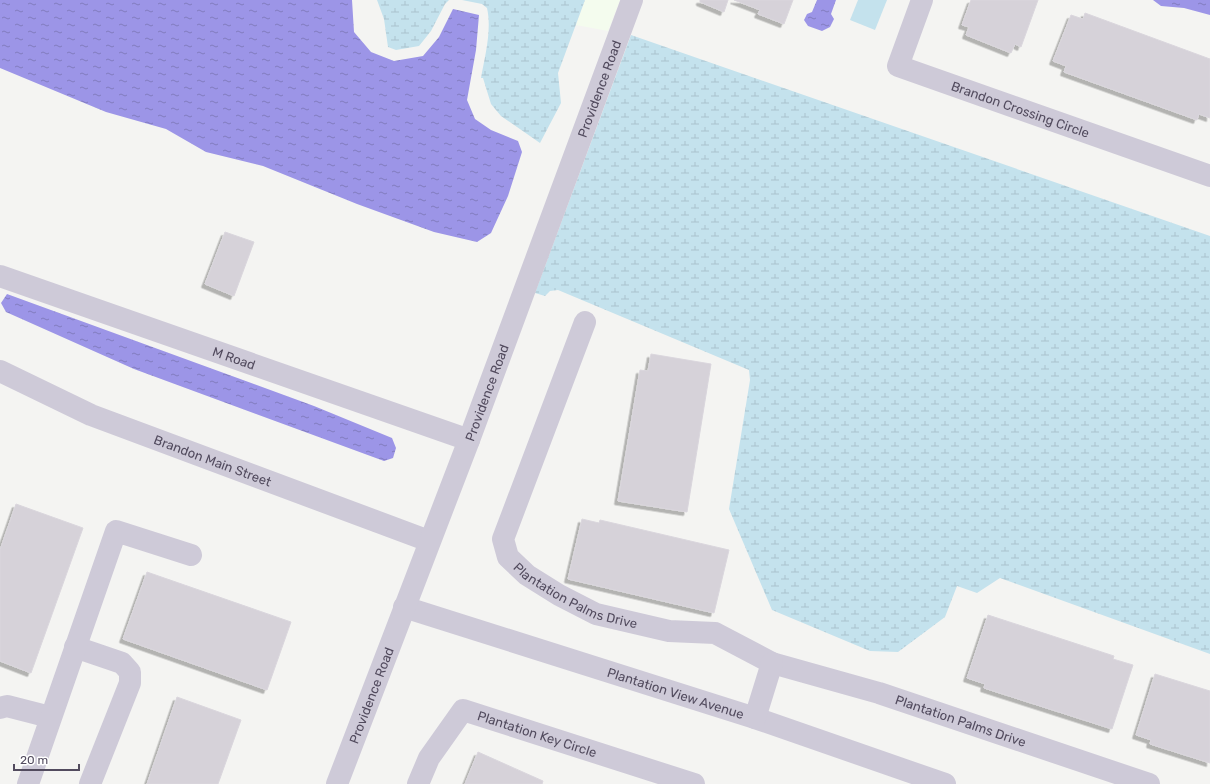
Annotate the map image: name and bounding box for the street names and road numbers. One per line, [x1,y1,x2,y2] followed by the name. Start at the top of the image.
[574,38,624,139] street label: Providence Road
[949,78,1091,140] street label: Brandon Crossing Circle
[462,342,511,443] street label: Providence Road
[211,343,258,372] street label: M Road
[152,432,274,489] street label: Brandon Main Street
[511,559,639,631] street label: Plantation Palms Drive
[346,645,396,746] street label: Providence Road
[606,664,746,722] street label: Plantation View Avenue
[894,692,1028,750] street label: Plantation Palms Drive
[476,708,599,760] street label: Plantation Key Circle

